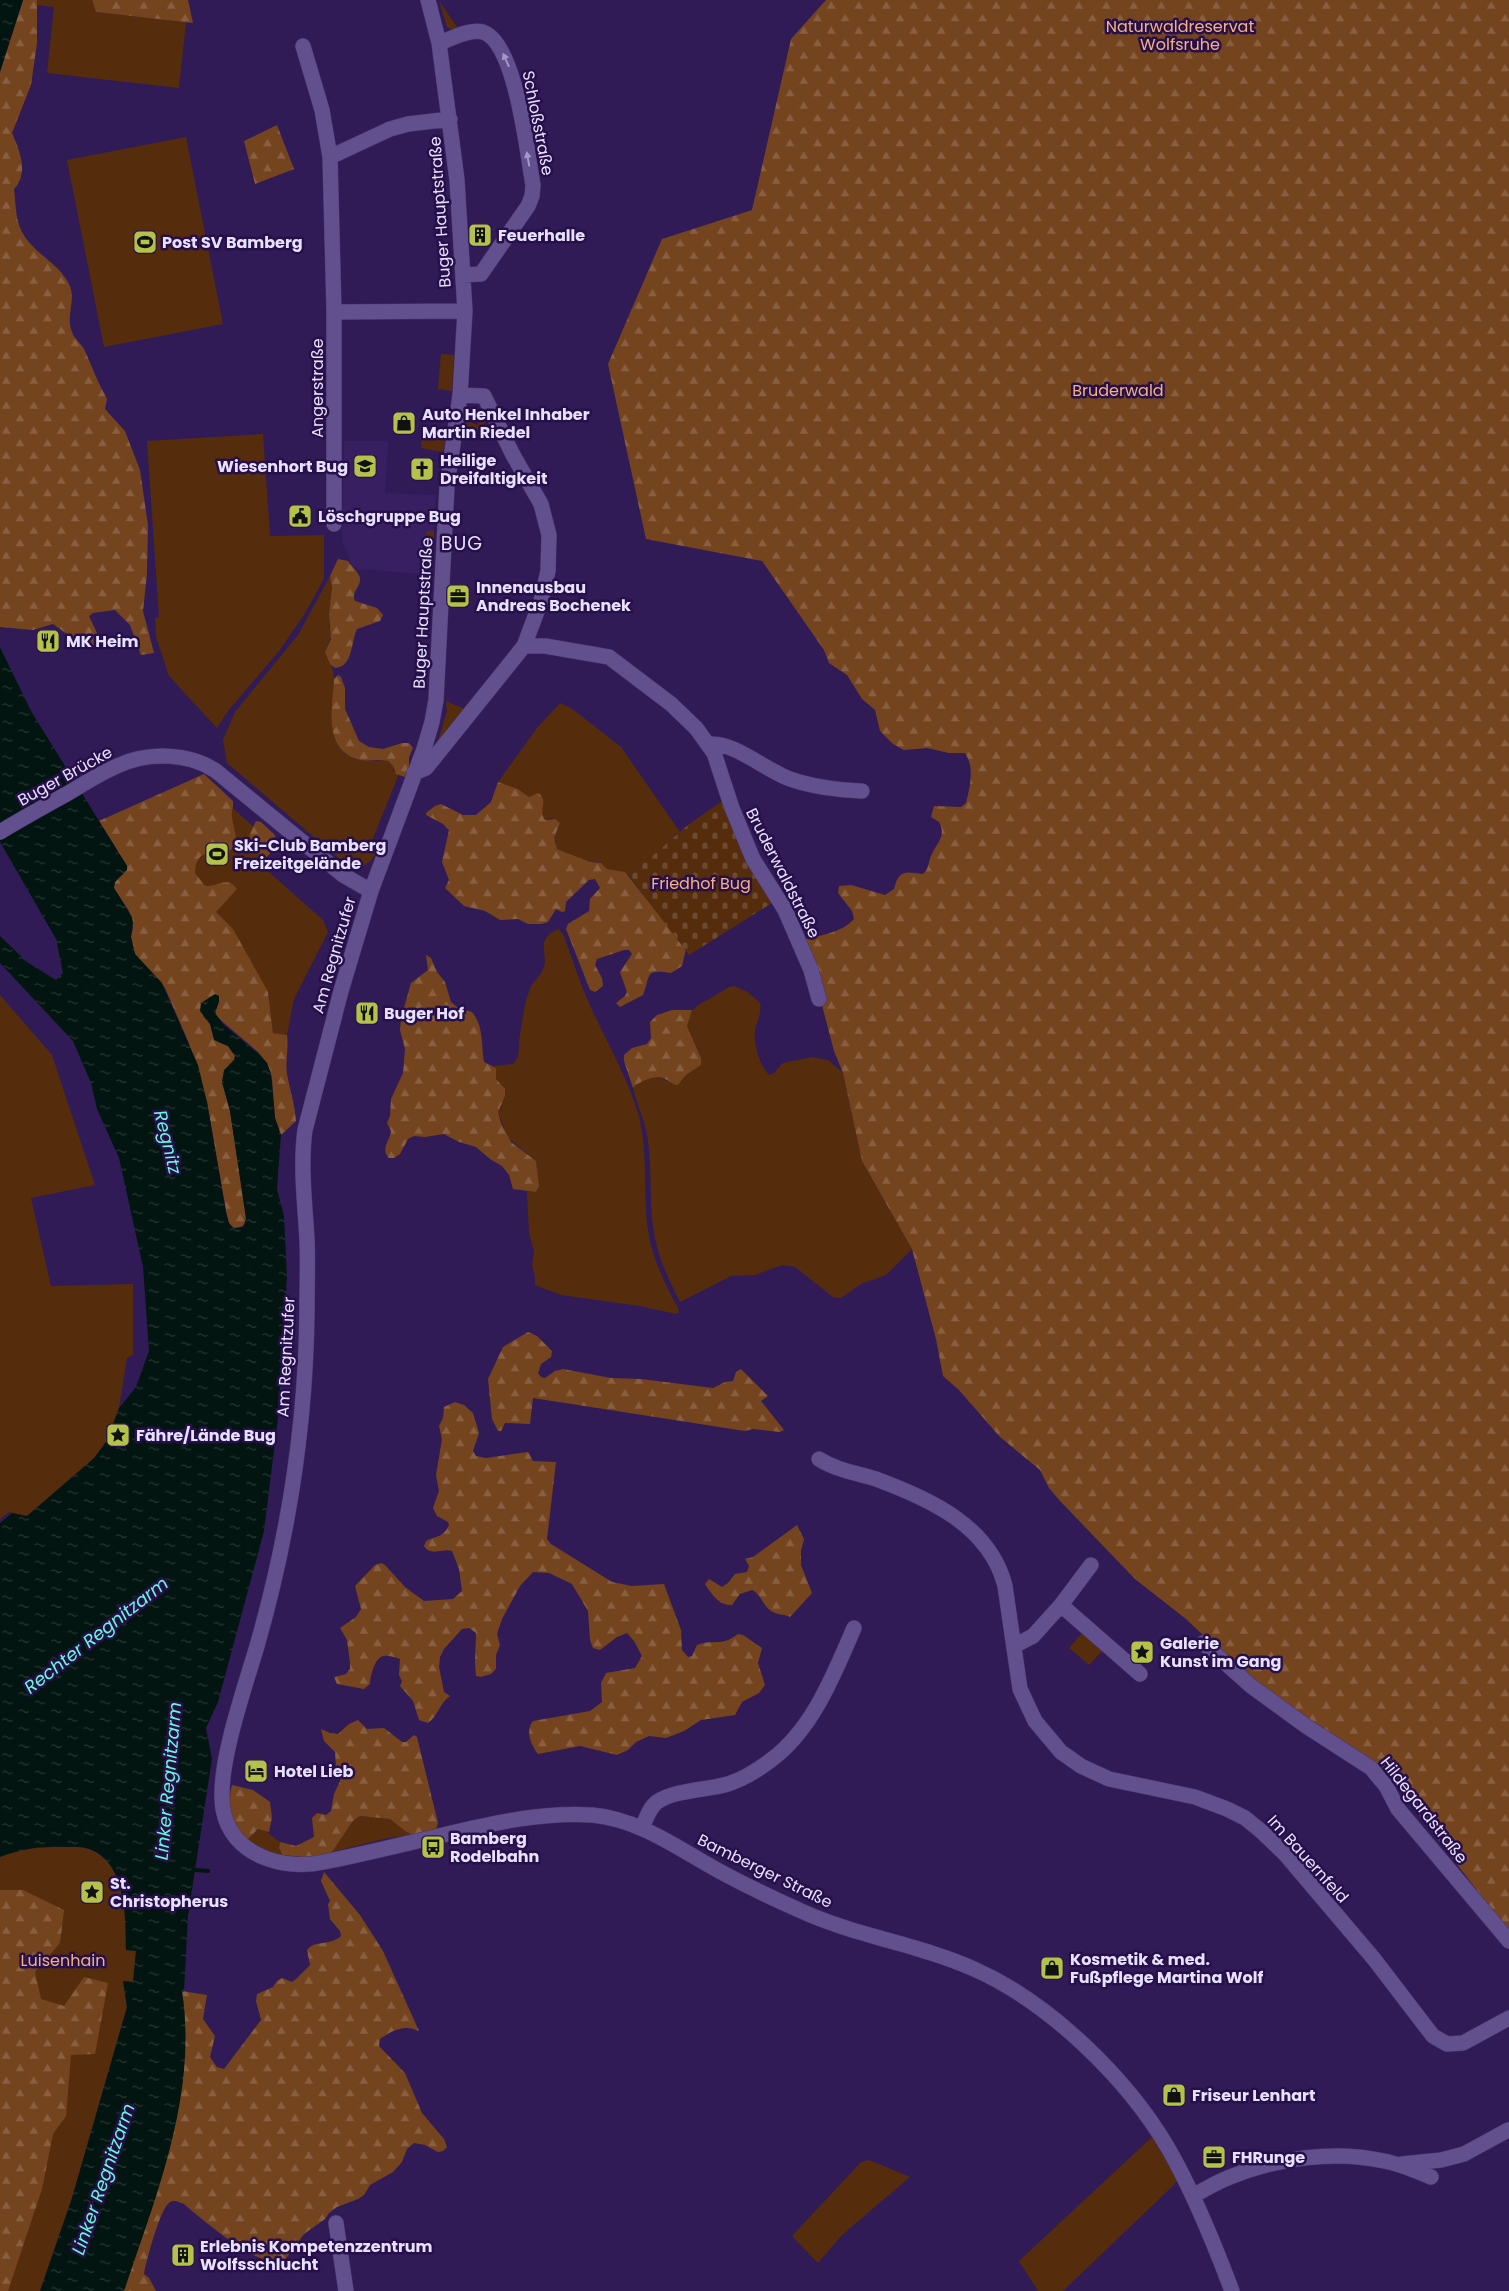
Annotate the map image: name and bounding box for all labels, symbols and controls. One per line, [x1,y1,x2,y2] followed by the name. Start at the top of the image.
[1106,15,1254,56] park label: Naturwaldreservat Wolfsruhe
[502,53,510,67] one-way arrow
[517,69,559,177] street label: Schloßstraße
[423,136,457,288] street label: Buger Hauptstraße
[524,151,532,167] one-way arrow
[467,222,493,248] building icon: Feuerhalle
[498,224,585,247] place label: Feuerhalle
[132,229,158,255] sports icon: Post SV Bamberg
[162,231,303,254] place label: Post SV Bamberg
[306,338,329,438] street label: Angerstraße
[1072,379,1164,402] park label: Bruderwald
[422,403,590,444] place label: Auto Henkel Inhaber Martin Riedel
[391,410,417,436] shop icon: Auto Henkel Inhaber Martin Riedel
[440,449,547,490] place label: Heilige Dreifaltigkeit
[352,453,378,479] school or university icon: Wiesenhort Bug
[217,455,348,478] place label: Wiesenhort Bug
[409,456,435,482] church icon: Heilige Dreifaltigkeit
[287,503,313,529] public building icon: Löschgruppe Bug
[318,505,461,528] place label: Löschgruppe Bug
[441,530,483,557] district label: BUG
[408,537,438,689] street label: Buger Hauptstraße
[476,576,631,617] place label: Innenausbau Andreas Bochenek
[445,583,471,609] office icon: Innenausbau Andreas Bochenek
[35,628,61,654] restaurant icon: MK Heim
[66,630,139,653] place label: MK Heim
[14,740,117,811] street label: Buger Brücke
[740,804,826,942] street label: Bruderwaldstraße
[234,834,386,875] place label: Ski-Club Bamberg Freizeitgelände
[204,841,230,867] sports icon: Ski-Club Bamberg Freizeitgelände
[651,872,751,895] park label: Friedhof Bug
[306,894,362,1016] street label: Am Regnitzufer
[354,1000,380,1026] restaurant icon: Buger Hof
[384,1002,464,1025] place label: Buger Hof
[148,1107,188,1177] water label: Regnitz
[271,1296,301,1418] street label: Am Regnitzufer
[105,1422,131,1448] place icon: Fähre/Lände Bug
[136,1424,276,1447] place label: Fähre/Lände Bug
[19,1571,173,1699] water label: Rechter Regnitzarm
[1160,1632,1281,1673] place label: Galerie Kunst im Gang
[1129,1639,1155,1665] place icon: Galerie Kunst im Gang
[149,1701,187,1861] water label: Linker Regnitzarm
[1375,1752,1473,1868] street label: Hildegardstraße
[243,1758,269,1784] hotel icon: Hotel Lieb
[274,1760,354,1783] place label: Hotel Lieb
[1262,1810,1354,1908] street label: Im Bauernfeld
[450,1827,539,1868] place label: Bamberg Rodelbahn
[694,1828,836,1914] street label: Bamberger Straße
[420,1834,446,1860] bus stop icon: Bamberg Rodelbahn
[110,1872,228,1913] place label: St. Christopherus
[79,1879,105,1905] place icon: St. Christopherus
[1070,1948,1263,1989] place label: Kosmetik & med. Fußpflege Martina Wolf
[21,1949,105,1972] park label: Luisenhain
[1039,1955,1065,1981] shop icon: Kosmetik & med. Fußpflege Martina Wolf
[1161,2082,1187,2108] shop icon: Friseur Lenhart
[1192,2084,1315,2107] place label: Friseur Lenhart
[65,2100,141,2258] water label: Linker Regnitzarm
[1201,2144,1227,2170] office icon: FHRunge
[1232,2146,1305,2169] place label: FHRunge
[200,2235,433,2276] place label: Erlebnis Kompetenzzentrum Wolfsschlucht
[170,2242,196,2268] building icon: Erlebnis Kompetenzzentrum Wolfsschlucht

